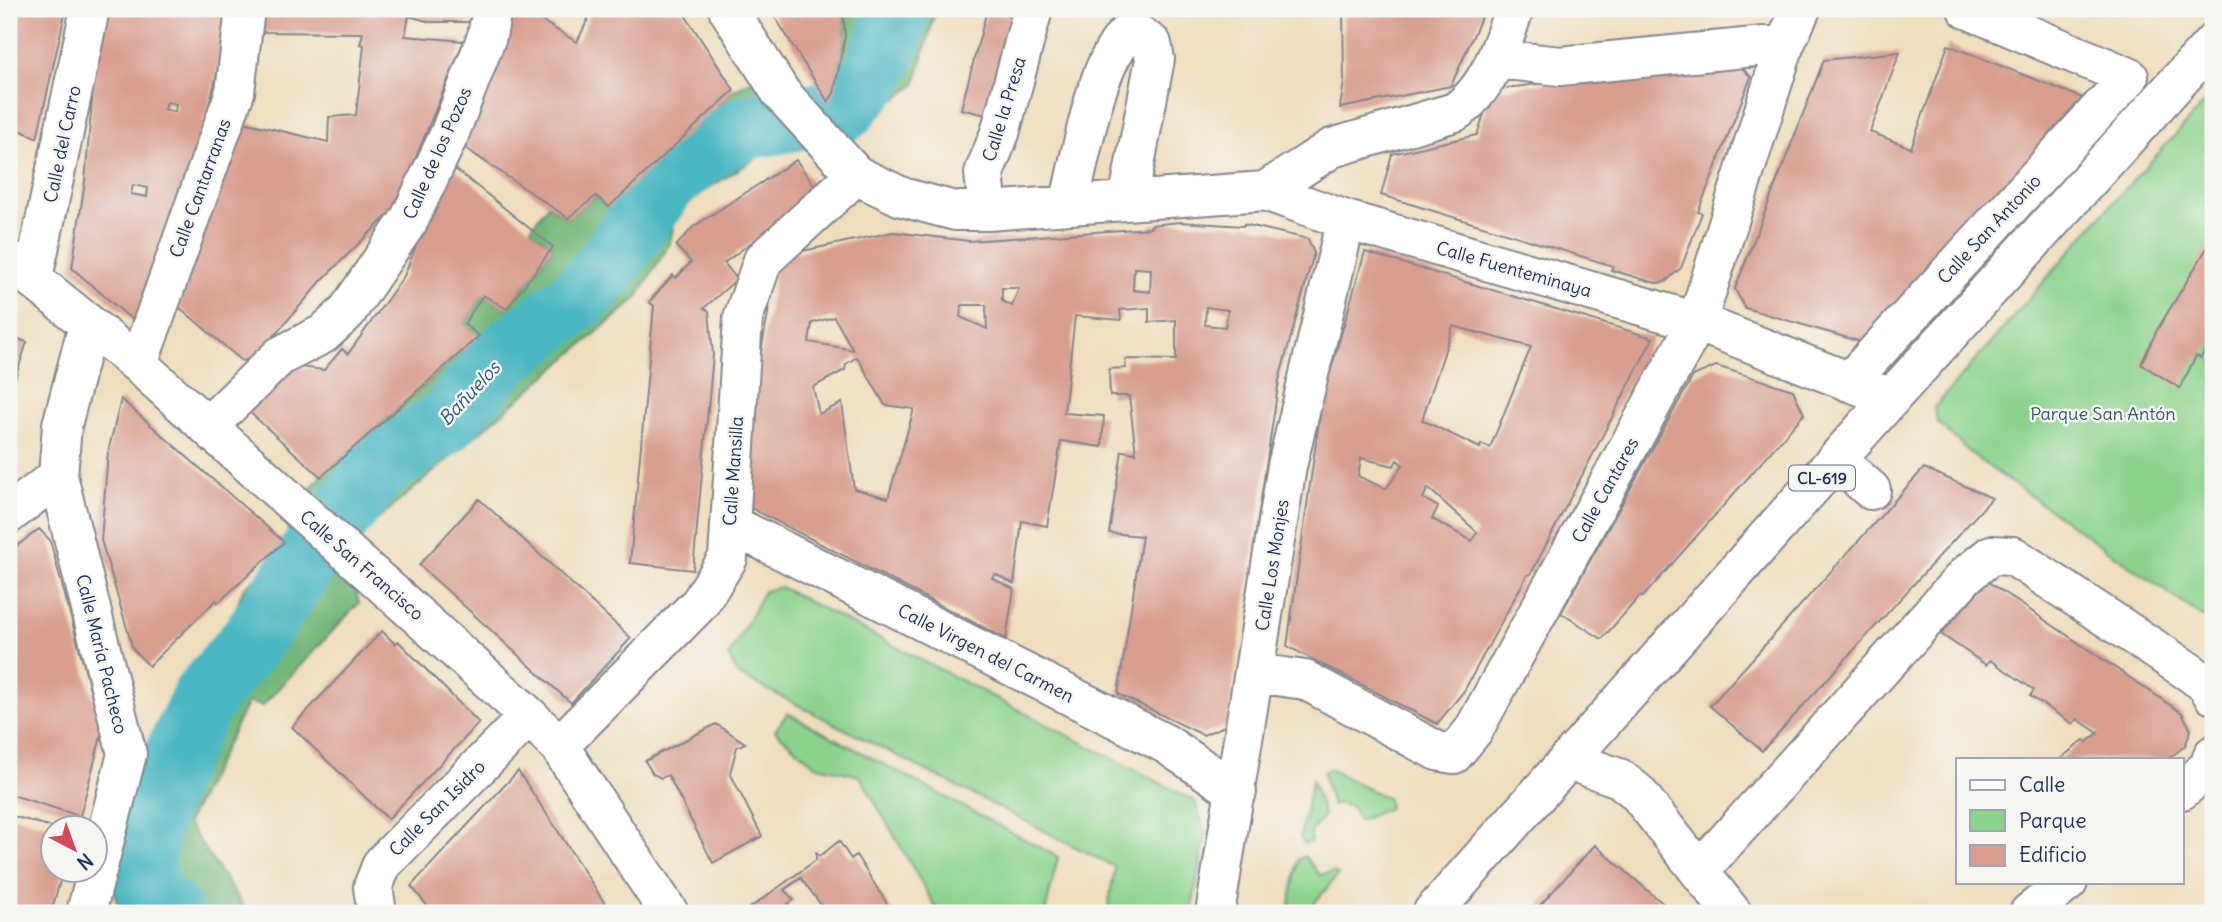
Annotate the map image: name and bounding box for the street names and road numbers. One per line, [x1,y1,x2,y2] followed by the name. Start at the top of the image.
[977,54,1031,164] street label: Calle la Presa
[38,83,86,205] street label: Calle del Carro
[398,83,476,223] street label: Calle de los Pozos
[164,115,236,261] street label: Calle Cantarranas
[1932,169,2046,289] street label: Calle San Antonio
[1434,236,1594,302] street label: Calle Fuenteminaya
[718,415,748,527] street label: Calle Mansilla
[1567,433,1643,547] street label: Calle Cantares
[1789,466,1855,491] road number: CL-619
[1250,497,1294,633] street label: Calle Los Monjes
[295,505,429,625] street label: Calle San Francisco
[71,572,133,736] street label: Calle María Pacheco
[894,599,1078,707] street label: Calle Virgen del Carmen
[384,755,490,861] street label: Calle San Isidro

